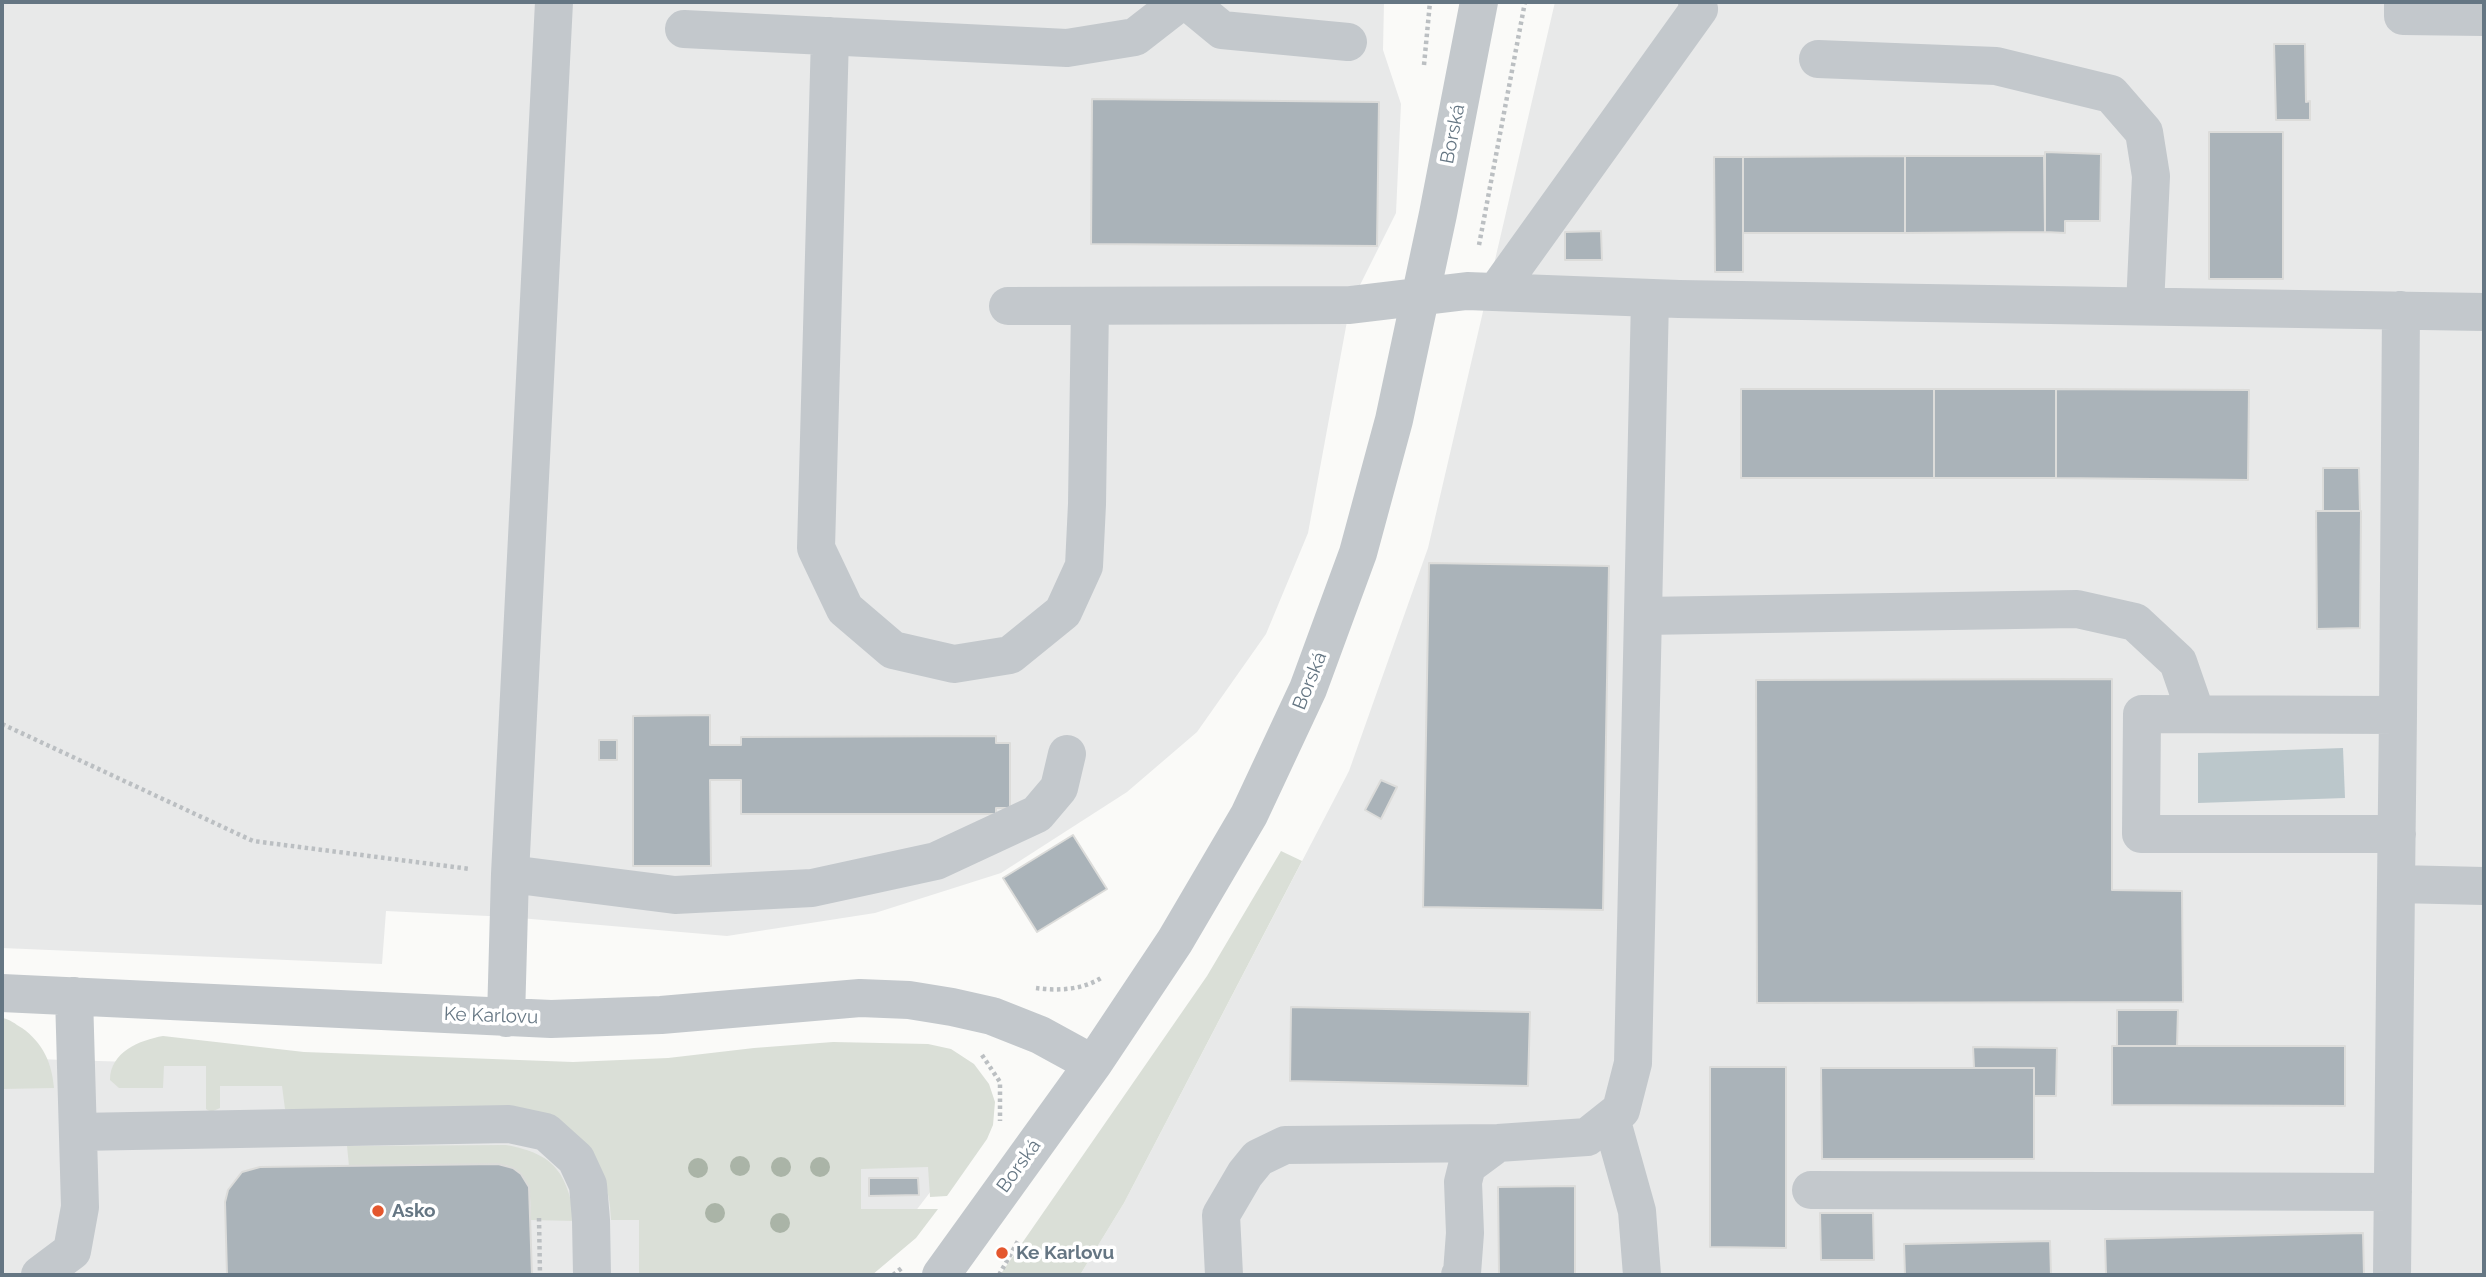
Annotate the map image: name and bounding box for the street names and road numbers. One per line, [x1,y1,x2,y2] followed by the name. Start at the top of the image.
[1436,102,1470,166] street label: Borská
[1288,649,1332,713] street label: Borská
[443,1003,539,1029] street label: Ke Karlovu
[992,1135,1046,1197] street label: Borská

